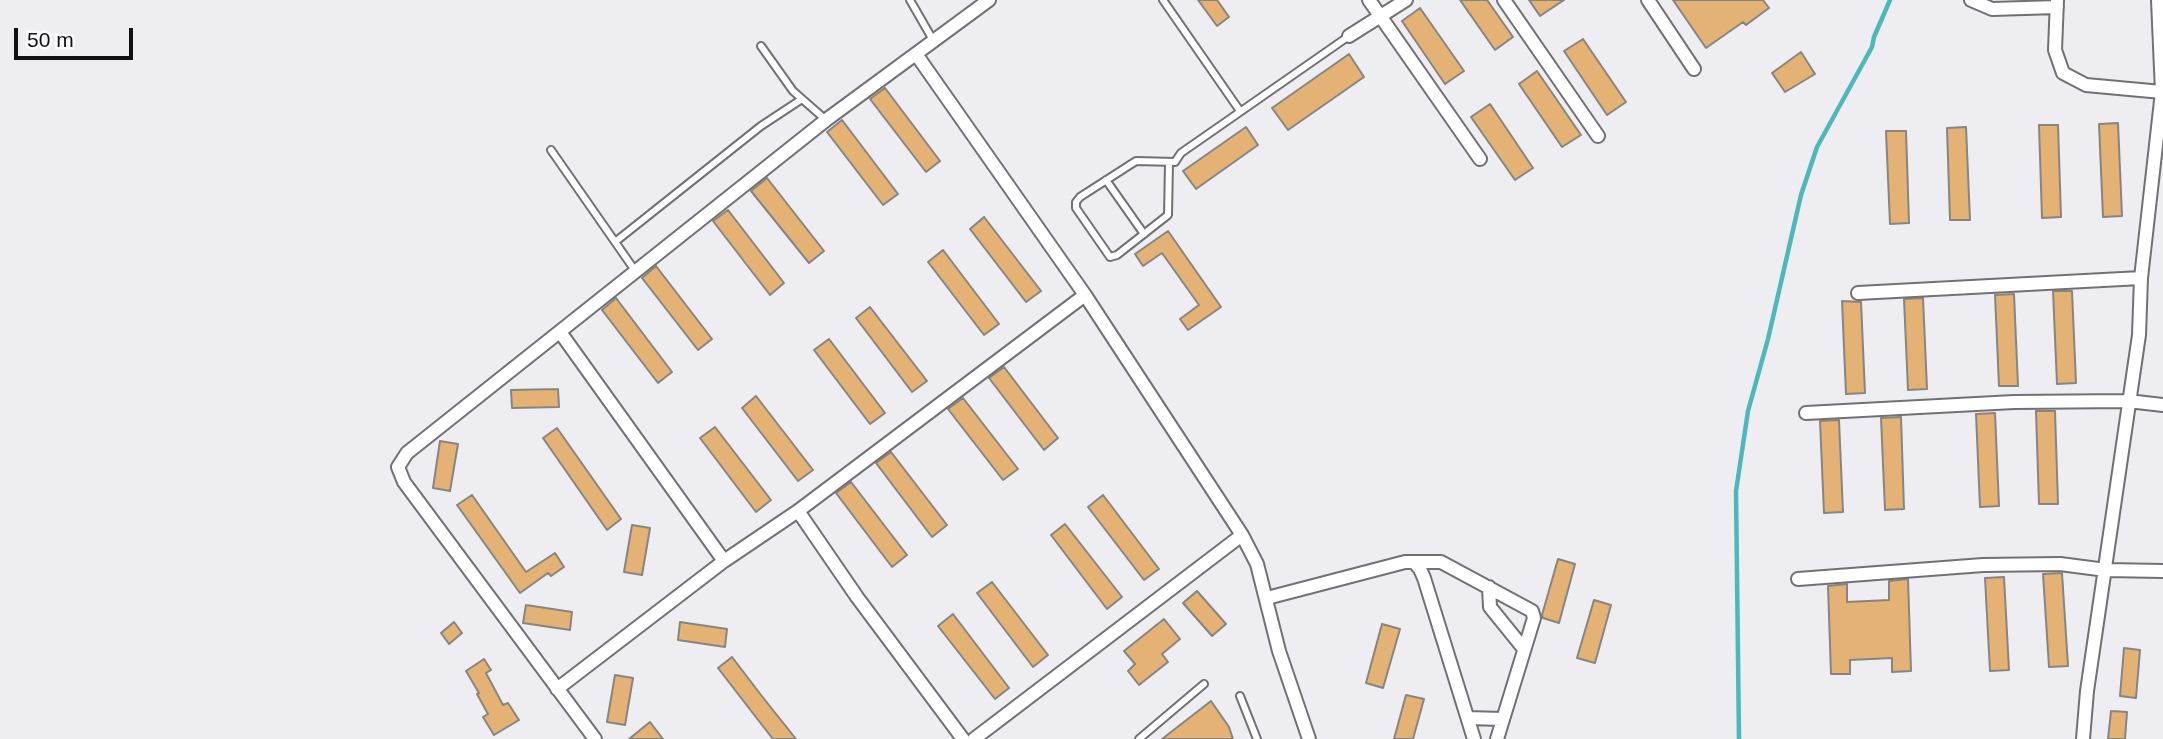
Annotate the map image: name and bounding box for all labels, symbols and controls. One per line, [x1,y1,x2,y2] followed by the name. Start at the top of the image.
[18,14,136,58] scale bar
[27,28,74,51] text: 50 m

